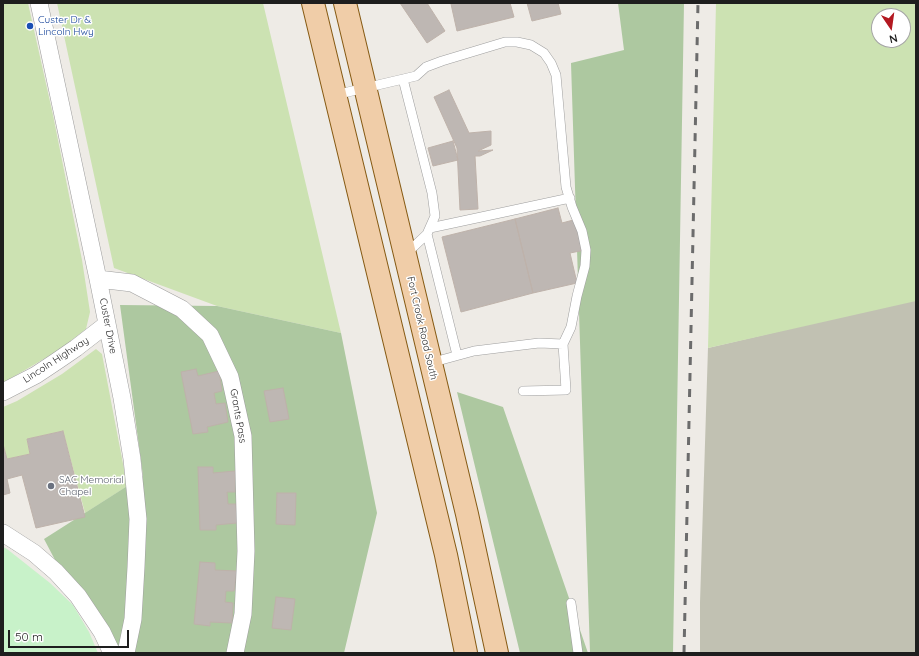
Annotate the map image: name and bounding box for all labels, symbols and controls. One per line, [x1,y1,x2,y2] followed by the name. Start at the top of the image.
[871,8,911,48] north arrow
[38,14,94,38] place label: Custer Dr & Lincoln Hwy
[25,21,35,31] marker: Custer Dr & Lincoln Hwy
[888,31,899,46] text: N
[404,275,440,381] street label: Fort Crook Road South
[97,297,119,355] street label: Custer Drive
[21,334,91,386] street label: Lincoln Highway
[227,388,249,444] street label: Grants Pass
[59,474,124,498] place label: SAC Memorial Chapel
[46,481,56,491] marker: SAC Memorial Chapel
[10,622,131,648] scale bar
[15,629,43,644] text: 50 m

